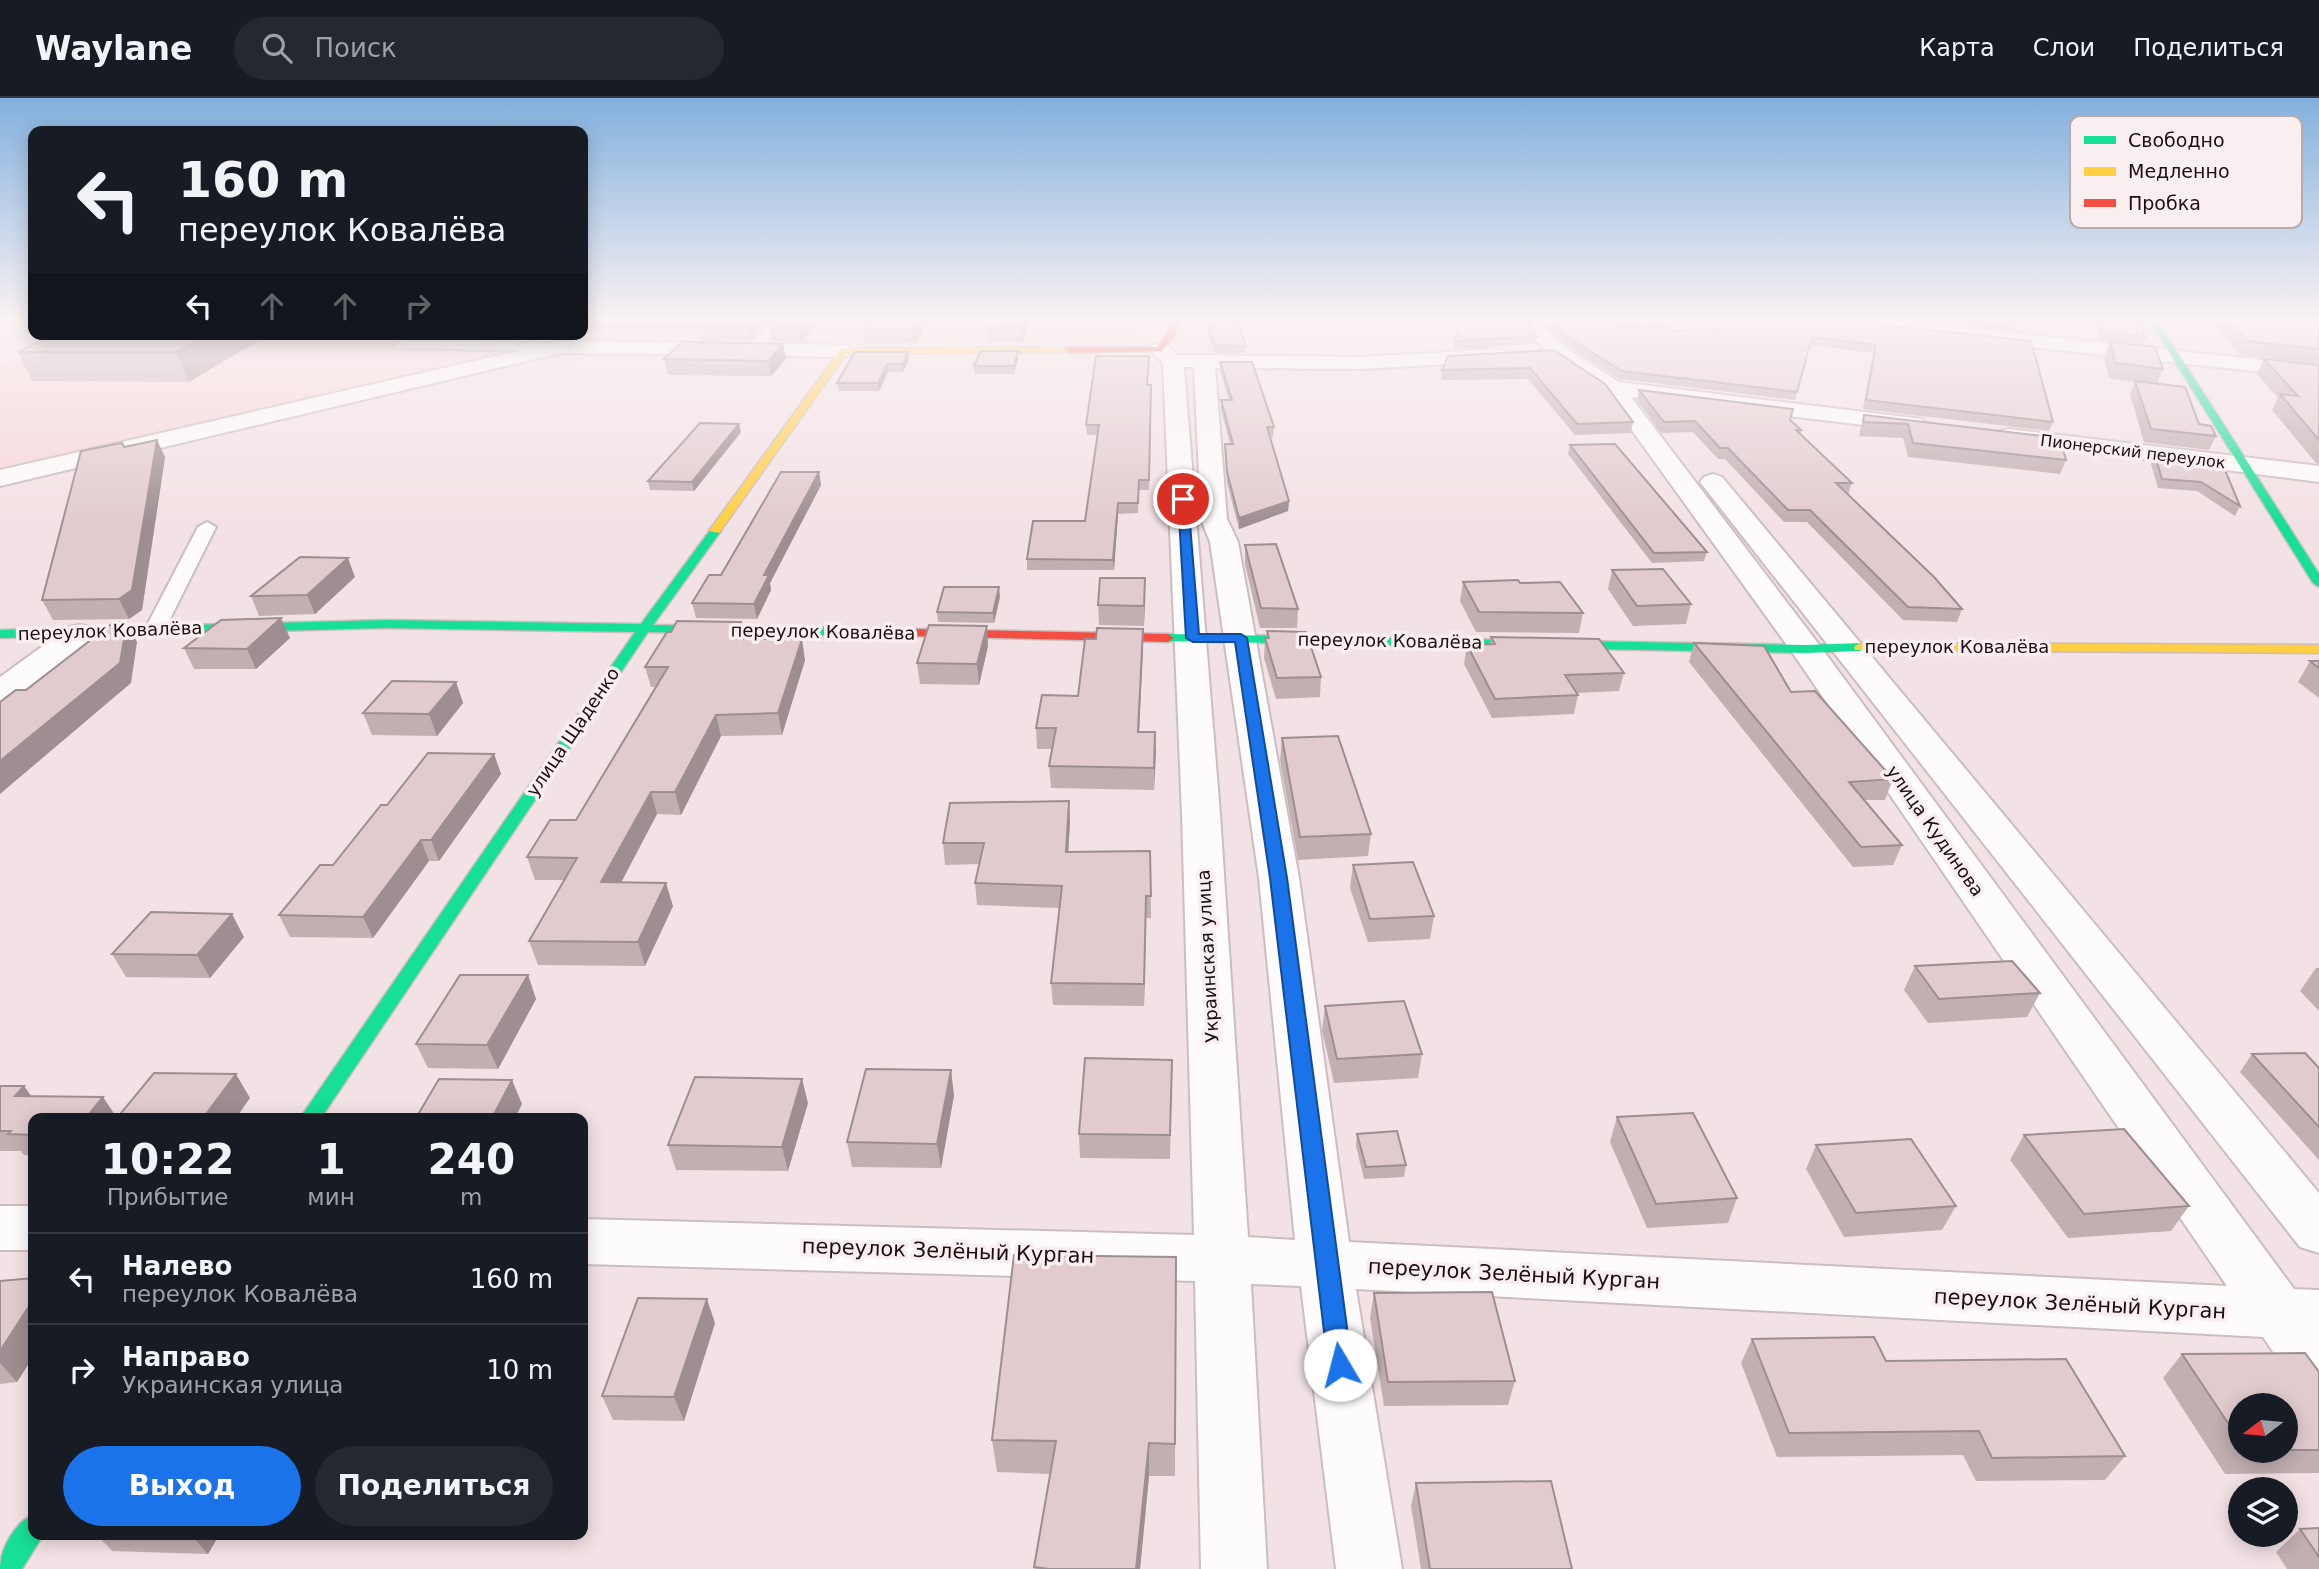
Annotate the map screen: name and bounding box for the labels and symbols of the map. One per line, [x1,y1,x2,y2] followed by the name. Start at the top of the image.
[2070,116,2302,228] legend
[2128,129,2225,151] text: Свободно
[2128,160,2230,182] text: Медленно
[2128,192,2201,214] text: Пробка
[2039,431,2227,472] street label: Пионерский переулок
[1153,469,1213,529] pin
[17,617,203,644] street label: переулок Ковалёва
[730,619,916,644] street label: переулок Ковалёва
[1297,628,1483,653] street label: переулок Ковалёва
[1865,636,2049,657] street label: переулок Ковалёва
[522,663,623,800] street label: улица Щаденко
[1882,761,1988,900] street label: улица Кудинова
[1192,869,1223,1043] street label: Украинская улица
[801,1234,1095,1268] street label: переулок Зелёный Курган
[1367,1254,1661,1294] street label: переулок Зелёный Курган
[1933,1284,2227,1324] street label: переулок Зелёный Курган
[1303,1328,1377,1402] position arrow
[2228,1393,2298,1463] north arrow

